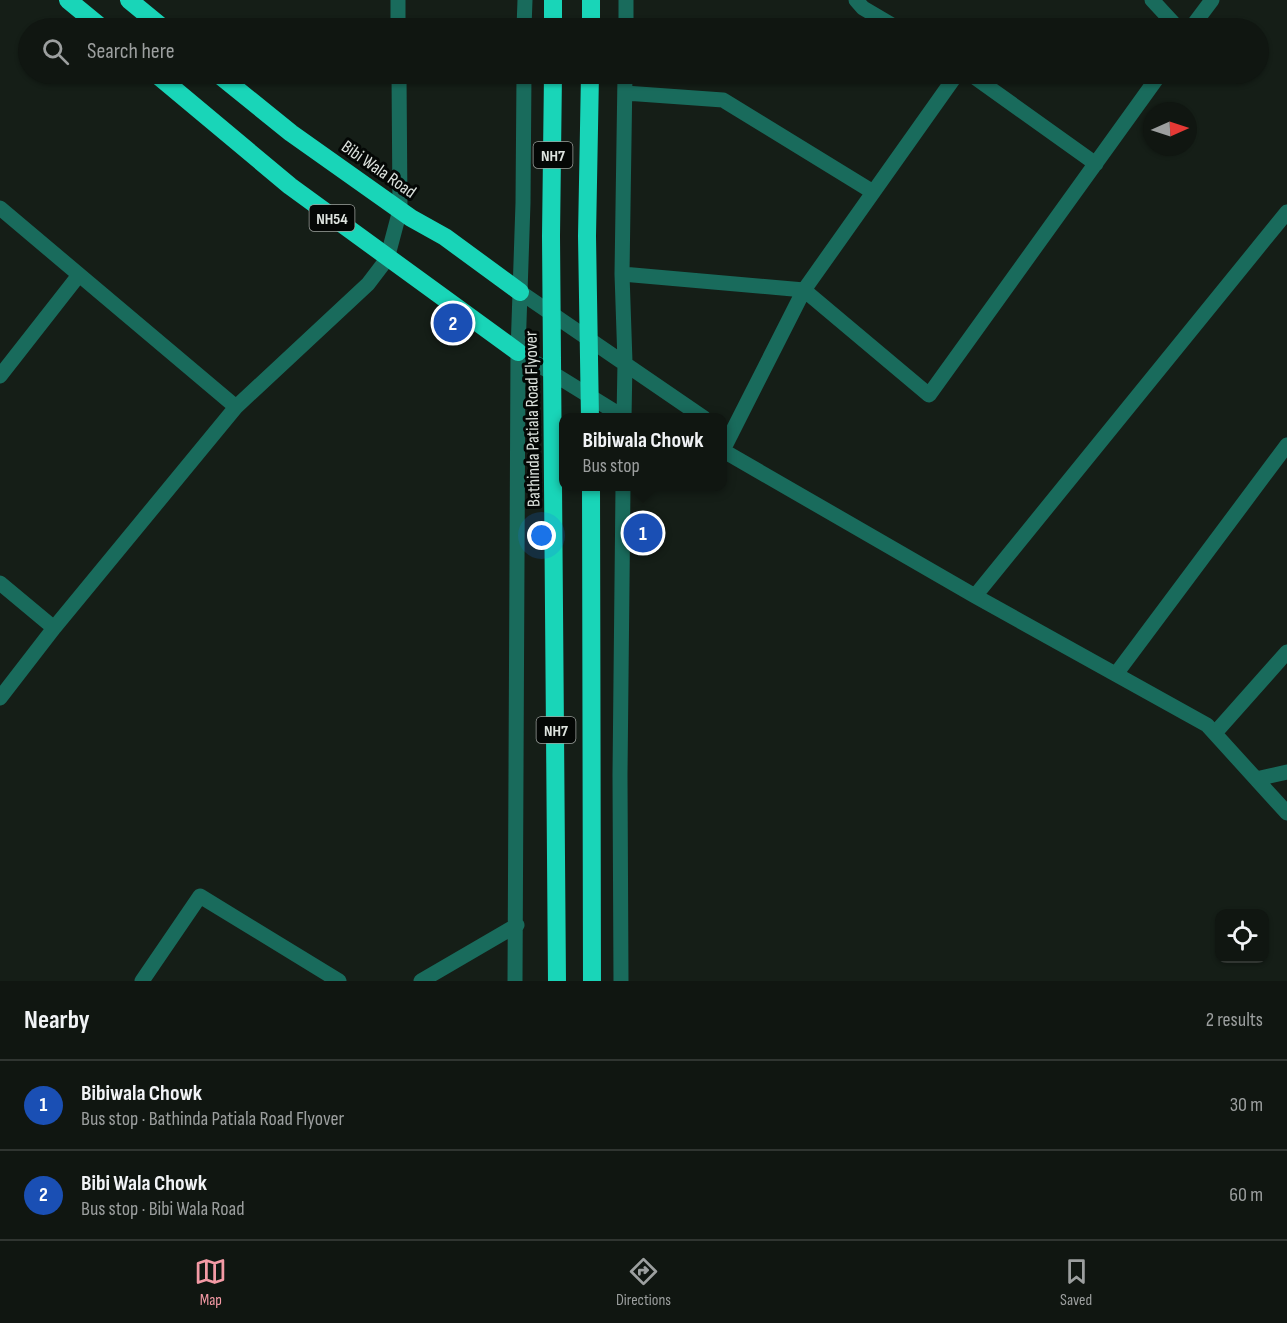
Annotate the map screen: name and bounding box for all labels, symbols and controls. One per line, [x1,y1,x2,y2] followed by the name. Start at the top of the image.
[18,18,1269,84] search box
[39,35,72,68] icon: search
[87,38,174,65] text: Search here
[1143,102,1197,156] north arrow
[337,136,420,203] street label: Bibi Wala Road
[534,142,572,168] road number: NH7
[310,205,354,231] road number: NH54
[434,300,472,346] pin: 2
[520,331,545,507] street label: Bathinda Patiala Road Flyover
[559,413,727,491] popup
[583,427,703,454] text: Bibiwala Chowk
[583,454,640,478] text: Bus stop
[624,510,662,556] pin: 1
[527,521,556,550] your location
[536,717,576,743] road number: NH7
[1215,909,1269,963] map controls
[1215,909,1269,963] button: locate
[24,1005,90,1036] text: Nearby
[1206,1008,1263,1032] text: 2 results
[81,1080,202,1107] text: Bibiwala Chowk
[40,1093,47,1117] text: 1
[1230,1093,1263,1117] text: 30 m
[81,1107,344,1131] text: Bus stop · Bathinda Patiala Road Flyover
[81,1170,207,1197] text: Bibi Wala Chowk
[39,1183,48,1207] text: 2
[1229,1183,1263,1207] text: 60 m
[81,1197,245,1221] text: Bus stop · Bibi Wala Road
[194,1255,227,1310] tab: Map
[616,1255,671,1310] tab: Directions
[1060,1255,1093,1310] tab: Saved

